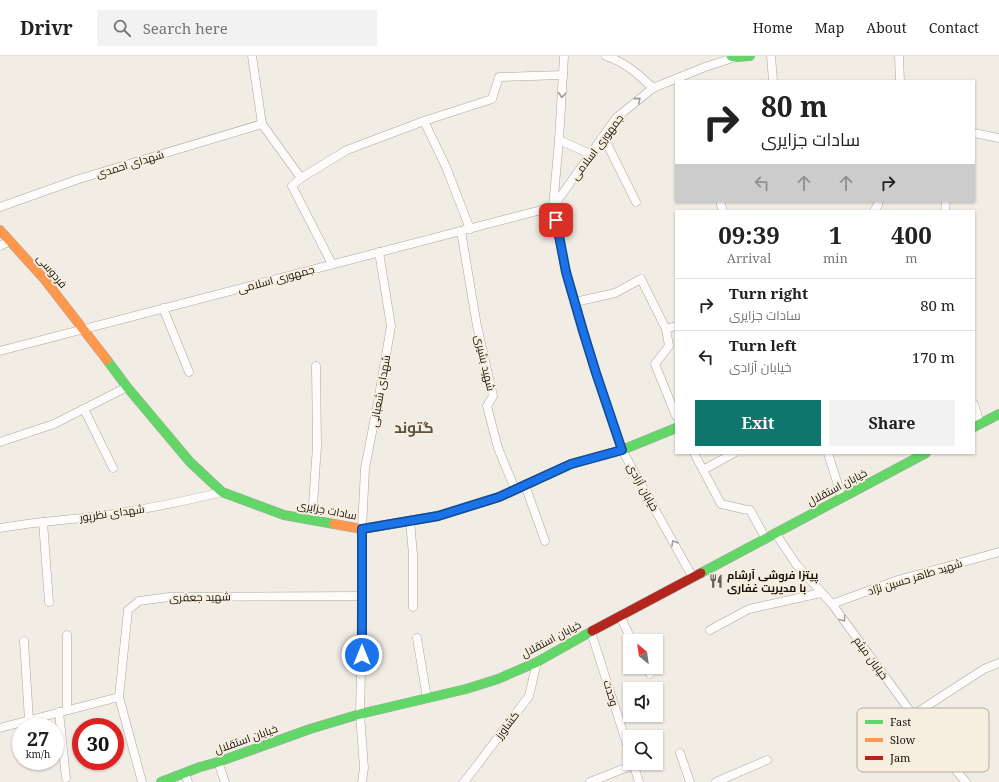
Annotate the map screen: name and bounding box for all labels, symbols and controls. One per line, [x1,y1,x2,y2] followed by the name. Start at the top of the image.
[97,10,377,46] search box
[20,15,73,41] text: Drivr
[111,17,133,39] icon: search
[143,18,228,38] text: Search here
[753,18,793,37] text: Home
[815,18,844,37] text: Map
[866,18,907,37] text: About
[929,18,979,37] text: Contact
[761,87,828,125] text: 80 m
[558,92,567,98] one-way arrow
[695,96,747,148] icon: right
[633,98,640,105] one-way arrow
[567,111,626,183] street label: جمهوری اسلامی
[761,127,860,151] text: سادات جزایری
[94,146,166,181] street label: شهدای احمدی
[751,172,773,194] icon: left
[793,172,815,194] icon: ahead
[835,172,857,194] icon: ahead
[877,172,899,194] icon: right
[539,203,573,237] pin
[545,209,567,231] icon: arrive
[718,218,780,251] text: 09:39
[829,218,842,251] text: 1
[891,218,932,251] text: 400
[727,249,771,267] text: Arrival
[823,249,848,267] text: min
[905,249,918,267] text: m
[34,250,71,291] street label: فردوسی
[236,261,316,296] street label: جمهوری اسلامی
[729,283,808,303] text: Turn right
[695,294,717,316] icon: right
[920,295,955,315] text: 80 m
[729,306,801,324] text: سادات جزایری
[472,333,499,392] street label: شهید بشیری
[729,335,797,355] text: Turn left
[695,346,717,368] icon: left
[912,347,955,367] text: 170 m
[366,354,393,428] street label: شهدای شعبانی
[729,358,792,376] text: خیابان آزادی
[695,400,821,446] button: Exit
[829,400,955,446] button: Share
[394,417,434,437] district label: گتوند
[624,460,663,514] street label: خیابان آزادی
[804,464,869,509] street label: خیابان استقلال
[296,496,358,523] street label: سادات جزایری
[77,501,145,525] street label: شهدای نظرپور
[672,540,679,548] one-way arrow
[866,555,964,598] street label: شهید طاهر حسین نژاد
[727,567,818,595] place label: پیتزا فروشی آرشام با مدیریت غفاری
[708,573,724,589] restaurant icon: پیتزا فروشی آرشام با مدیریت غفاری
[169,588,231,605] street label: شهید جعفری
[838,615,845,622] one-way arrow
[518,616,583,661] street label: خیابان استقلال
[850,633,892,683] street label: خیابان میثم
[341,634,383,676] position arrow
[623,634,663,674] north arrow
[623,634,663,770] map controls
[600,678,623,708] street label: وحدت
[623,682,663,722] button: sound
[491,708,522,743] street label: کشاورز
[857,708,989,772] legend
[890,714,911,729] text: Fast
[72,718,124,770] speed limit sign: 30
[212,720,279,757] street label: خیابان استقلال
[27,725,49,752] text: 27
[623,730,663,770] button: search
[890,732,916,747] text: Slow
[26,747,50,761] text: km/h
[889,750,911,765] text: Jam

